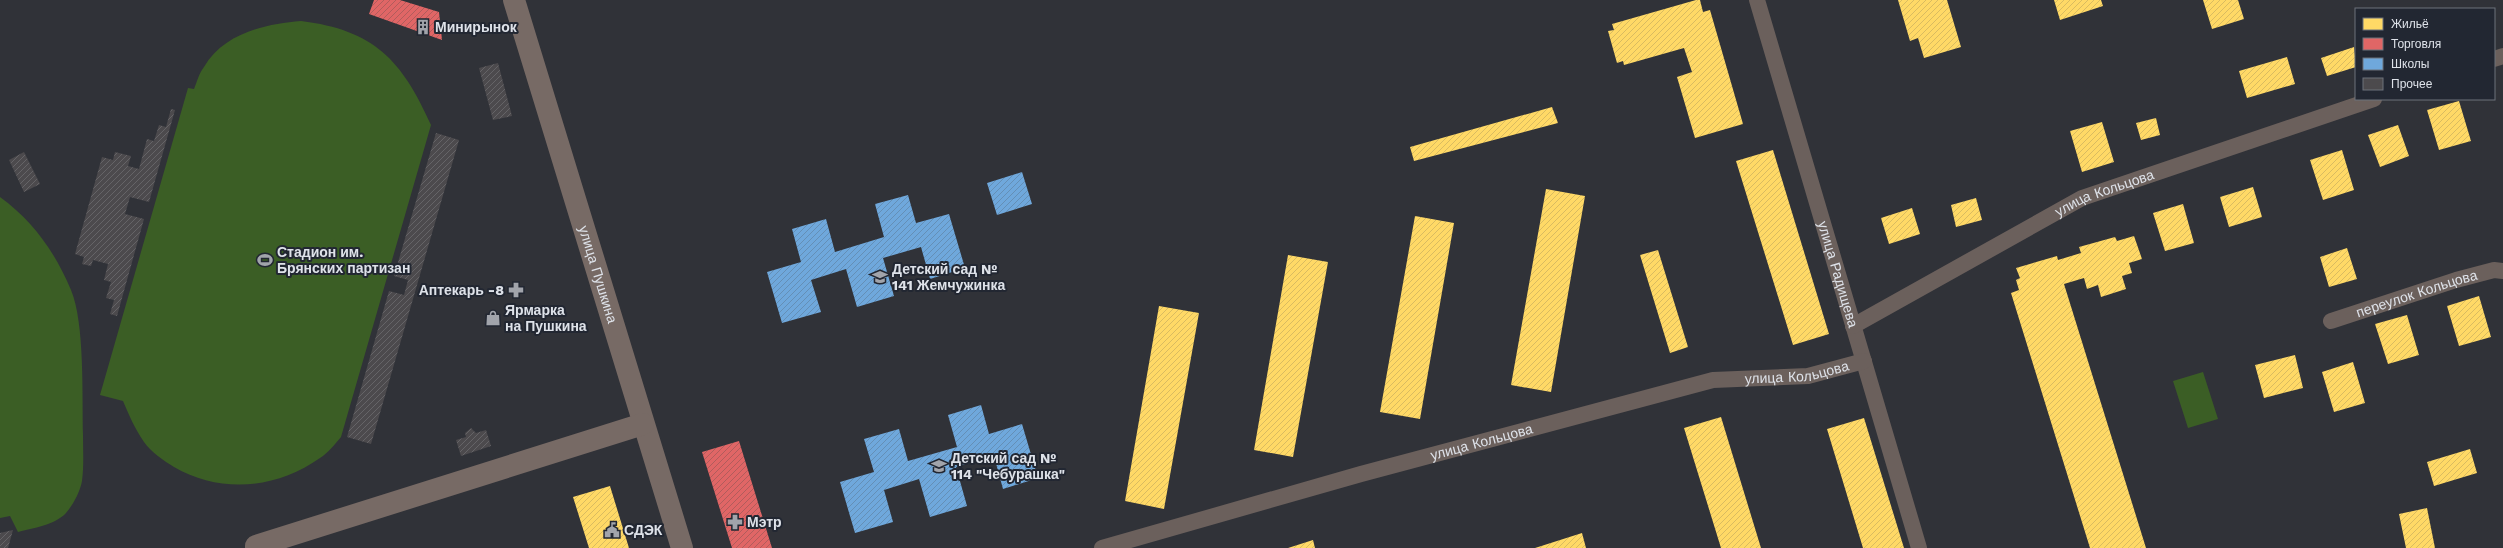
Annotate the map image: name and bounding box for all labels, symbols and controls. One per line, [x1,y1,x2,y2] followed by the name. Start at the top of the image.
[2355,8,2495,100] legend
[2391,17,2429,31] text: Жильё
[414,18,432,36] building icon: Минирынок
[435,19,518,35] place label: Минирынок
[2391,37,2441,51] text: Торговля
[2391,57,2429,71] text: Школы
[2391,77,2433,91] text: Прочее
[2052,166,2156,220] street label: улица Кольцова
[1815,219,1861,330] street label: улица Радищева
[576,224,621,325] street label: улица Пушкина
[277,244,410,276] place label: Стадион им. Брянских партизан
[256,251,274,269] sports icon: Стадион им. Брянских партизан
[892,261,1005,293] place label: Детский сад № 141 Жемчужинка
[2354,267,2479,320] street label: переулок Кольцова
[871,268,889,286] school or university icon: Детский сад № 141 Жемчужинка
[507,281,525,299] pharmacy icon: Аптекарь -8
[419,282,504,298] place label: Аптекарь -8
[505,302,587,334] place label: Ярмарка на Пушкина
[484,309,502,327] shop icon: Ярмарка на Пушкина
[1744,357,1851,387] street label: улица Кольцова
[1429,420,1534,463] street label: улица Кольцова
[951,450,1065,482] place label: Детский сад № 114 "Чебурашка"
[930,457,948,475] school or university icon: Детский сад № 114 "Чебурашка"
[726,513,744,531] pharmacy icon: Мэтр
[747,514,782,530] place label: Мэтр
[603,521,621,539] public building icon: СДЭК
[624,522,663,538] place label: СДЭК

